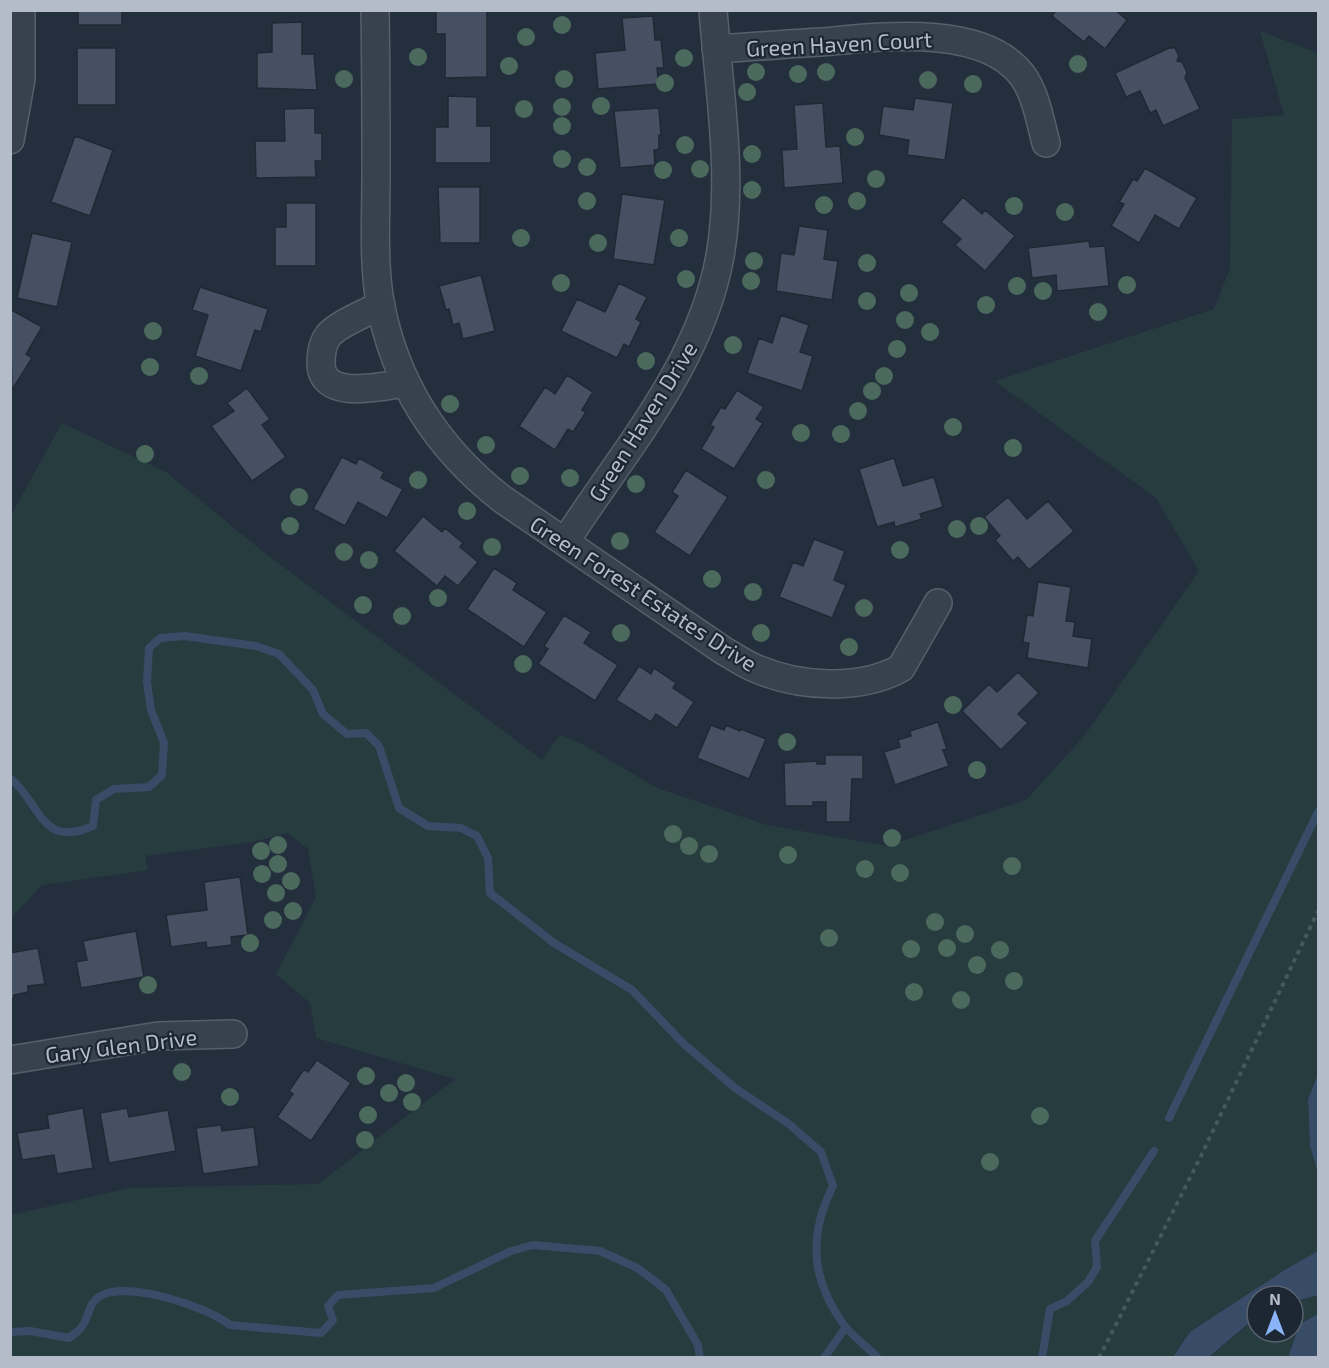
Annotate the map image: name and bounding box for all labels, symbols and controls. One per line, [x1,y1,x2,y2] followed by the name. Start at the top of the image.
[745,25,933,61] street label: Green Haven Court
[582,336,702,506] street label: Green Haven Drive
[526,510,762,676] street label: Green Forest Estates Drive
[44,1023,198,1067] street label: Gary Glen Drive
[1245,1284,1305,1344] north arrow
[1269,1289,1281,1308] text: N

